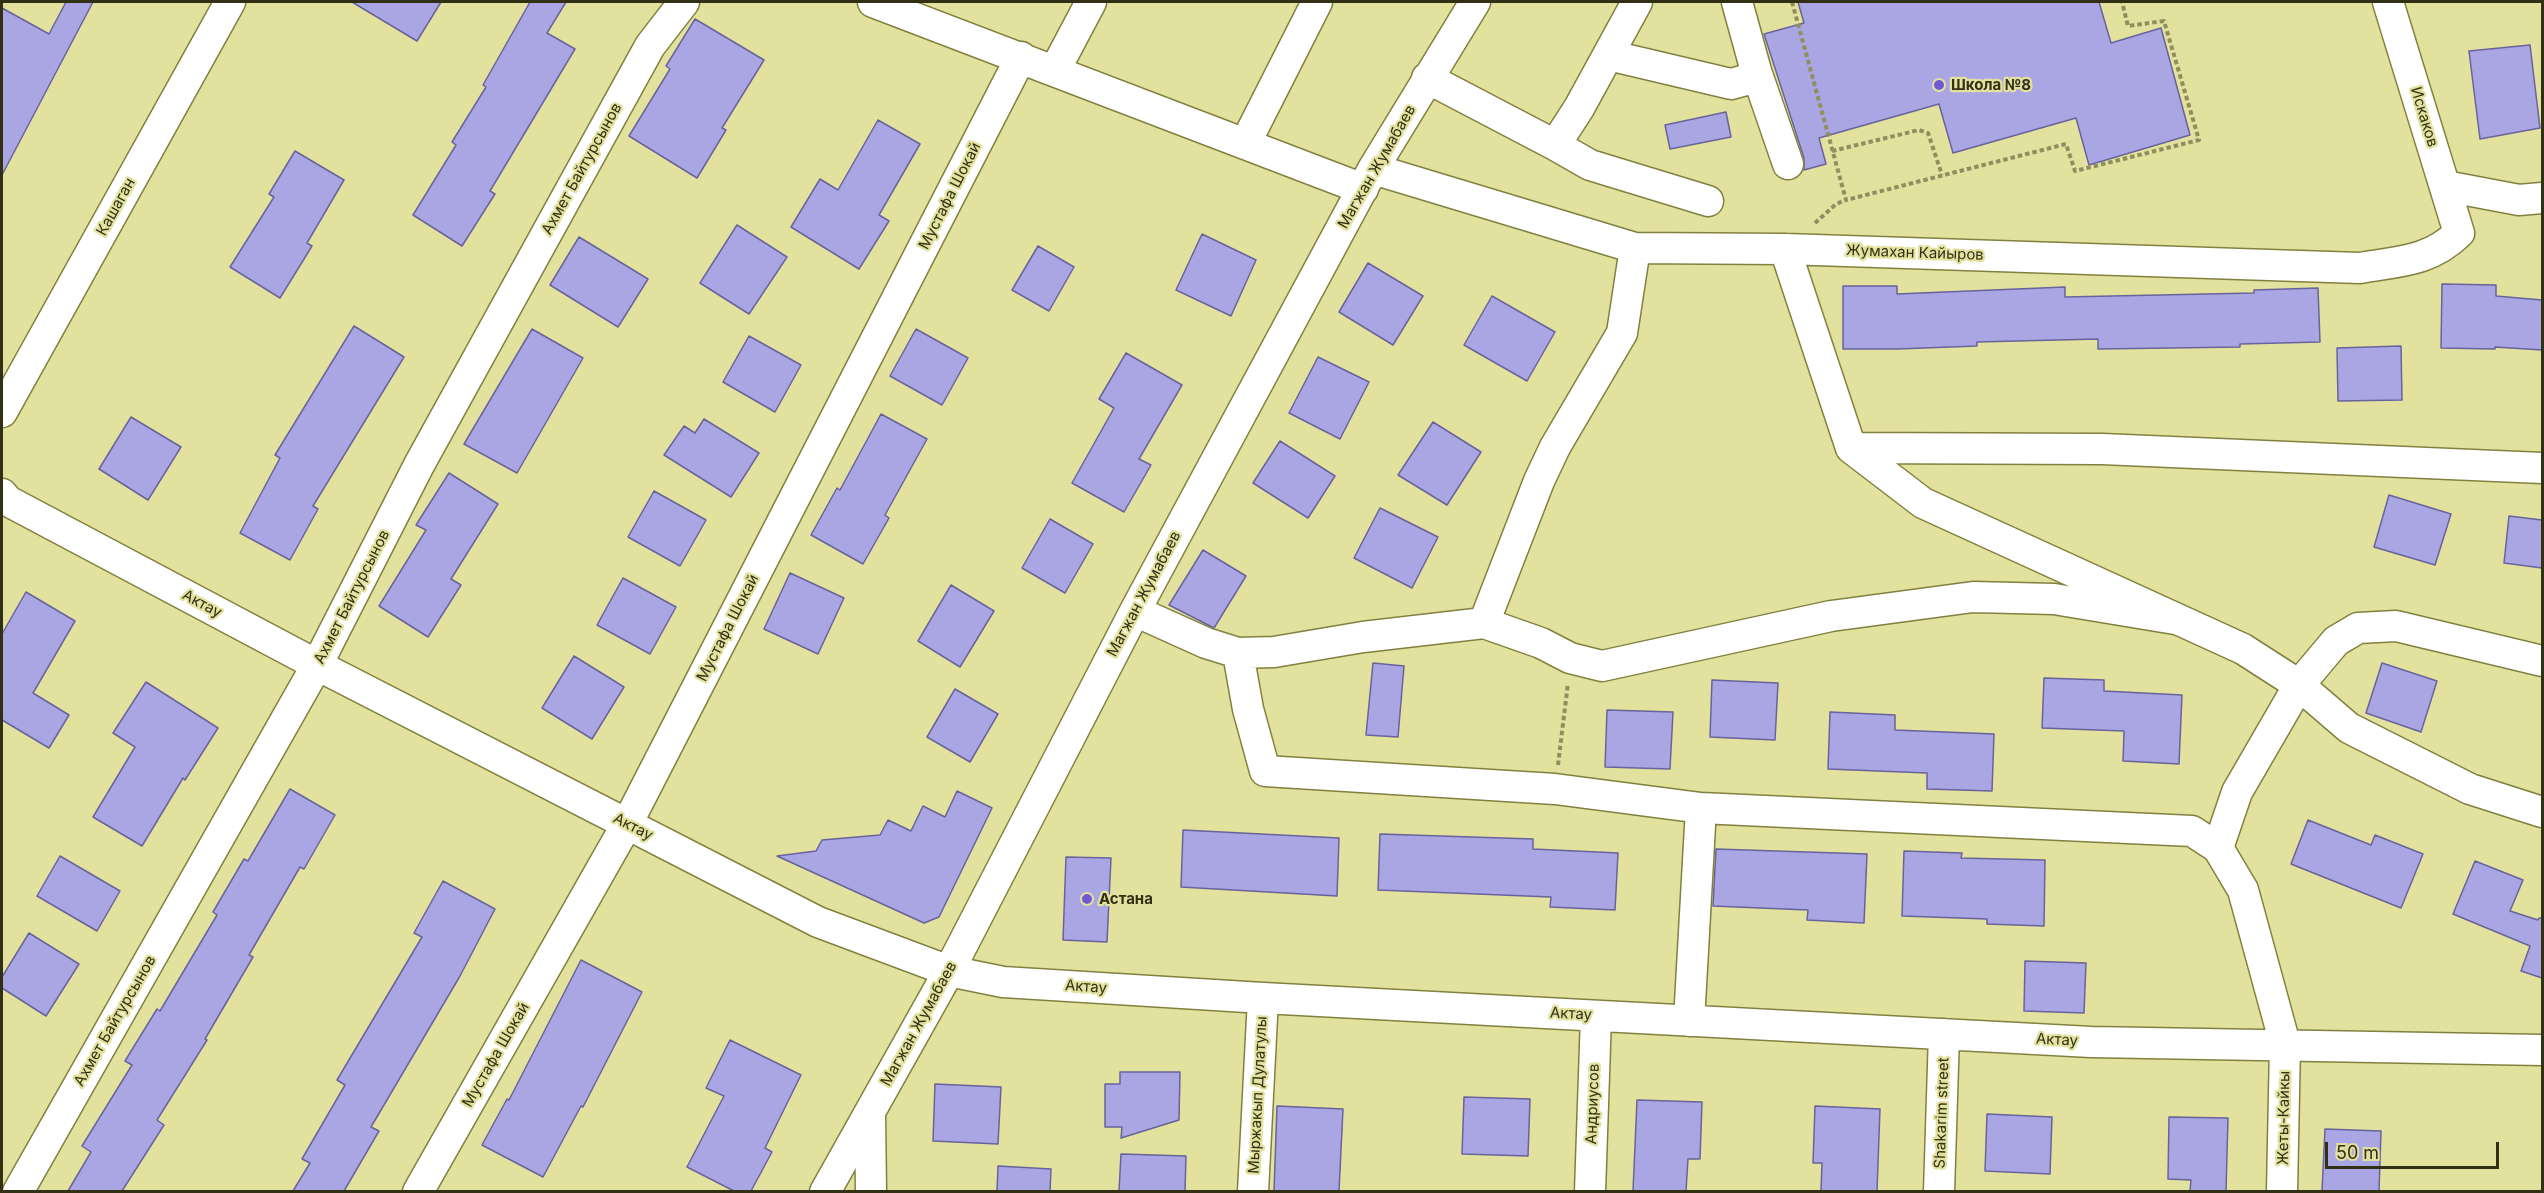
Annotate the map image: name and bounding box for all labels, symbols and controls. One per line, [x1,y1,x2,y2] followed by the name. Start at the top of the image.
[1951,76,2031,94] place label: Школа №8
[1932,78,1946,92] marker: Школа №8
[2406,85,2442,149] street label: Искаков
[538,100,626,238] street label: Ахмет Байтурсынов
[1334,102,1420,232] street label: Магжан Жумабаев
[915,139,985,253] street label: Мустафа Шокай
[93,175,139,239] street label: Кашаган
[1846,242,1984,264] street label: Жумахан Кайыров
[310,527,394,667] street label: Ахмет Байтурсынов
[1103,528,1185,660] street label: Магжан Жумабаев
[693,571,763,685] street label: Мустафа Шокай
[179,586,225,622] street label: Актау
[610,809,656,845] street label: Актау
[1099,890,1153,908] place label: Астана
[1080,892,1094,906] marker: Астана
[70,952,160,1090] street label: Ахмет Байтурсынов
[877,959,961,1089] street label: Магжан Жумабаев
[1064,977,1108,997] street label: Актау
[459,1000,533,1110] street label: Мустафа Шокай
[1550,1004,1592,1024] street label: Актау
[1245,1016,1271,1174] street label: Мыржакып Дулатулы
[2036,1030,2078,1050] street label: Актау
[1931,1057,1953,1169] street label: Shakarim street
[1583,1063,1603,1145] street label: Андриусов
[2274,1071,2294,1165] street label: Жеты-Кайкы
[2328,1130,2502,1168] scale bar
[2336,1142,2379,1163] text: 50 m

